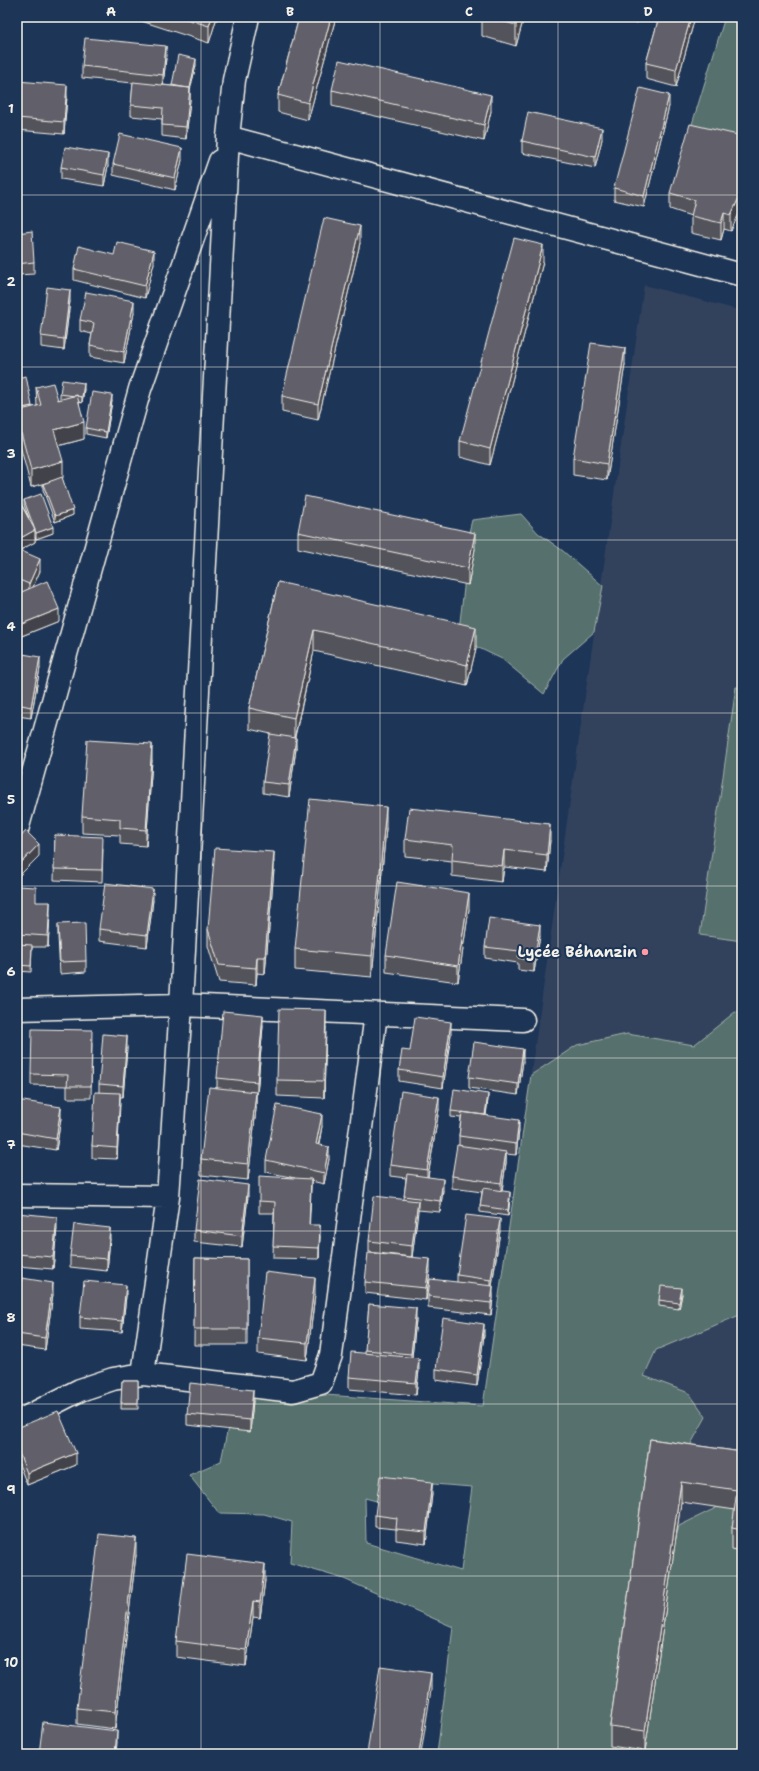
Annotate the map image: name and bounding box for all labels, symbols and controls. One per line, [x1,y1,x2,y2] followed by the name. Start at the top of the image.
[106,3,116,20] text: A
[286,3,294,20] text: B
[465,3,473,20] text: C
[643,3,653,20] text: D
[8,100,14,117] text: 1
[6,273,16,290] text: 2
[6,445,16,462] text: 3
[6,618,16,635] text: 4
[7,791,15,808] text: 5
[518,942,637,962] place label: Lycée Béhanzin
[640,947,650,957] marker: Lycée Béhanzin
[6,963,16,980] text: 6
[6,1136,16,1153] text: 7
[6,1309,16,1326] text: 8
[6,1481,16,1498] text: 9
[4,1654,18,1671] text: 10

